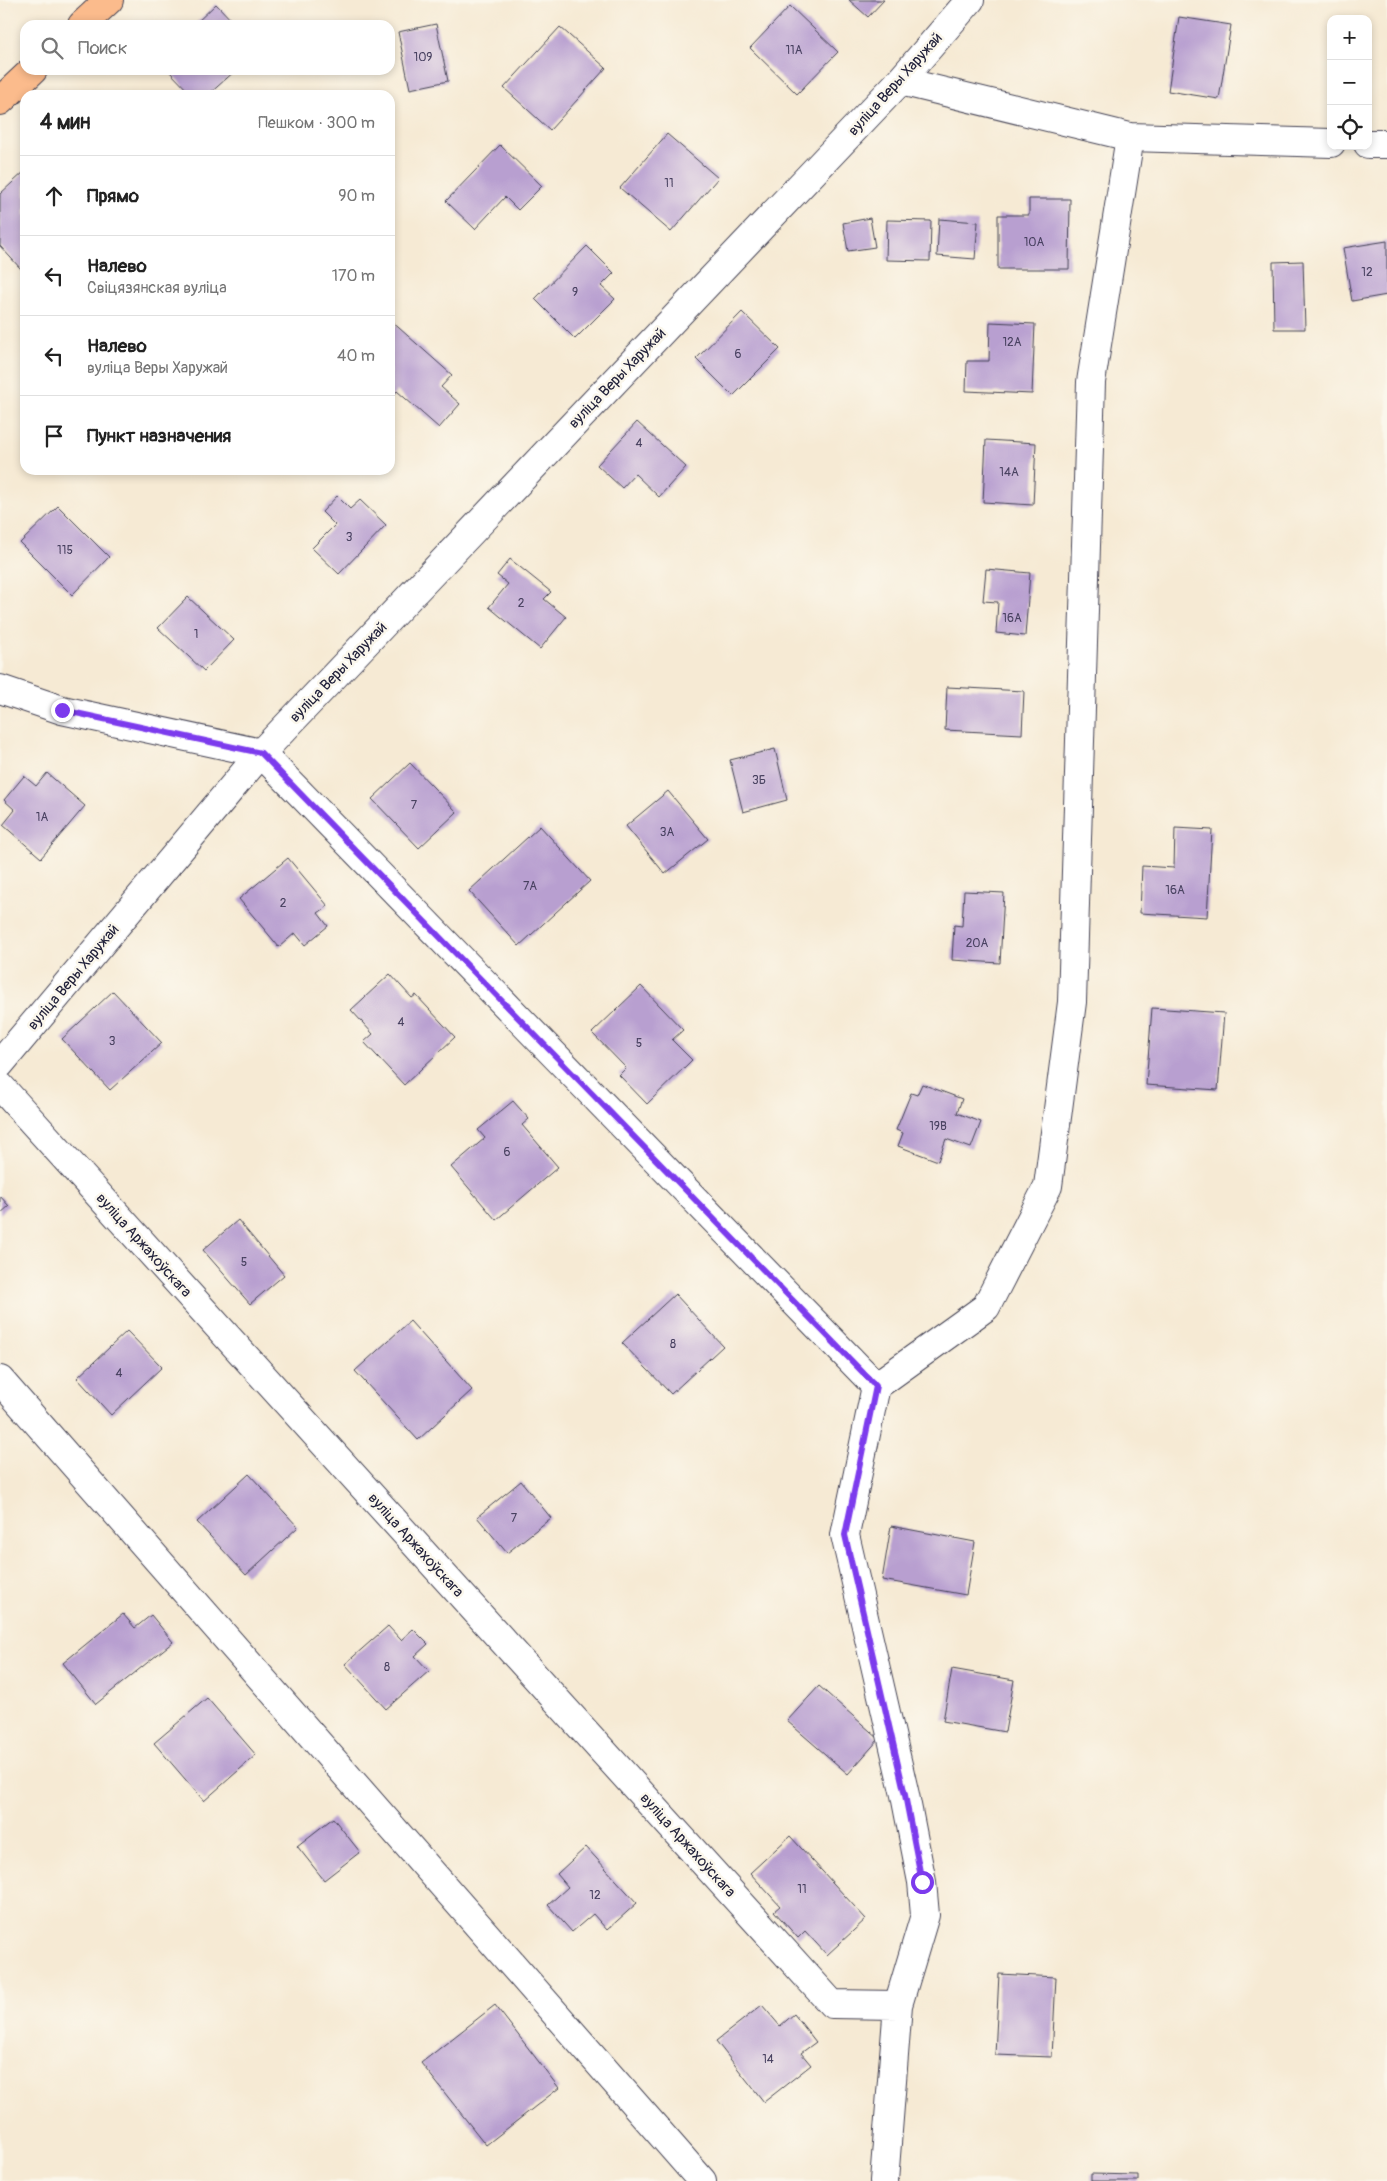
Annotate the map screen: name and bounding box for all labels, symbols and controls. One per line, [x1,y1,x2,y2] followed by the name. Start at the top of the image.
[1327,15,1372,150] map controls
[1327,15,1372,60] button: +
[20,20,395,75] search box
[844,29,947,140] street label: вуліца Веры Харужай
[38,34,66,62] icon: search
[78,36,128,60] text: Поиск
[785,43,803,58] house number: 11А
[413,50,433,65] house number: 109
[1327,60,1372,105] button: −
[1327,105,1372,150] button: locate
[40,109,90,136] text: 4 мин
[258,113,375,133] text: Пешком · 300 m
[664,176,674,191] house number: 11
[40,182,68,210] icon: ahead
[87,184,139,208] text: Прямо
[338,186,375,206] text: 90 m
[1024,235,1045,250] house number: 10А
[87,254,147,278] text: Налево
[40,262,68,290] icon: left
[1361,265,1373,280] house number: 12
[332,266,375,286] text: 170 m
[87,278,227,298] text: Свіцязянская вуліца
[572,285,578,300] house number: 9
[565,324,670,432] street label: вуліца Веры Харужай
[87,334,147,358] text: Налево
[1002,335,1022,350] house number: 12А
[40,342,68,370] icon: left
[337,346,375,366] text: 40 m
[735,347,742,362] house number: 6
[87,358,228,378] text: вуліца Веры Харужай
[40,422,68,450] icon: arrive
[87,424,231,448] text: Пункт назначения
[636,436,643,451] house number: 4
[999,465,1019,480] house number: 14А
[346,530,353,545] house number: 3
[57,543,73,558] house number: 115
[518,596,525,611] house number: 2
[1002,611,1022,626] house number: 16А
[286,618,391,726] street label: вуліца Веры Харужай
[194,627,198,642] house number: 1
[51,699,74,722] route end
[752,773,766,788] house number: 3Б
[411,798,418,813] house number: 7
[36,810,48,825] house number: 1А
[660,825,674,840] house number: 3А
[523,879,537,894] house number: 7А
[1165,883,1185,898] house number: 16А
[280,896,287,911] house number: 2
[24,921,123,1034] street label: вуліца Веры Харужай
[966,936,989,951] house number: 20А
[398,1015,405,1030] house number: 4
[109,1034,116,1049] house number: 3
[636,1036,642,1051] house number: 5
[929,1119,947,1134] house number: 19В
[504,1145,511,1160] house number: 6
[92,1189,195,1301] street label: вуліца Аржахоўскага
[241,1255,247,1270] house number: 5
[670,1337,676,1352] house number: 8
[116,1366,123,1381] house number: 4
[364,1489,467,1601] street label: вуліца Аржахоўскага
[511,1511,518,1526] house number: 7
[384,1660,390,1675] house number: 8
[636,1789,739,1901] street label: вуліца Аржахоўскага
[911,1871,934,1894] route start
[797,1882,807,1897] house number: 11
[589,1888,601,1903] house number: 12
[762,2052,774,2067] house number: 14

